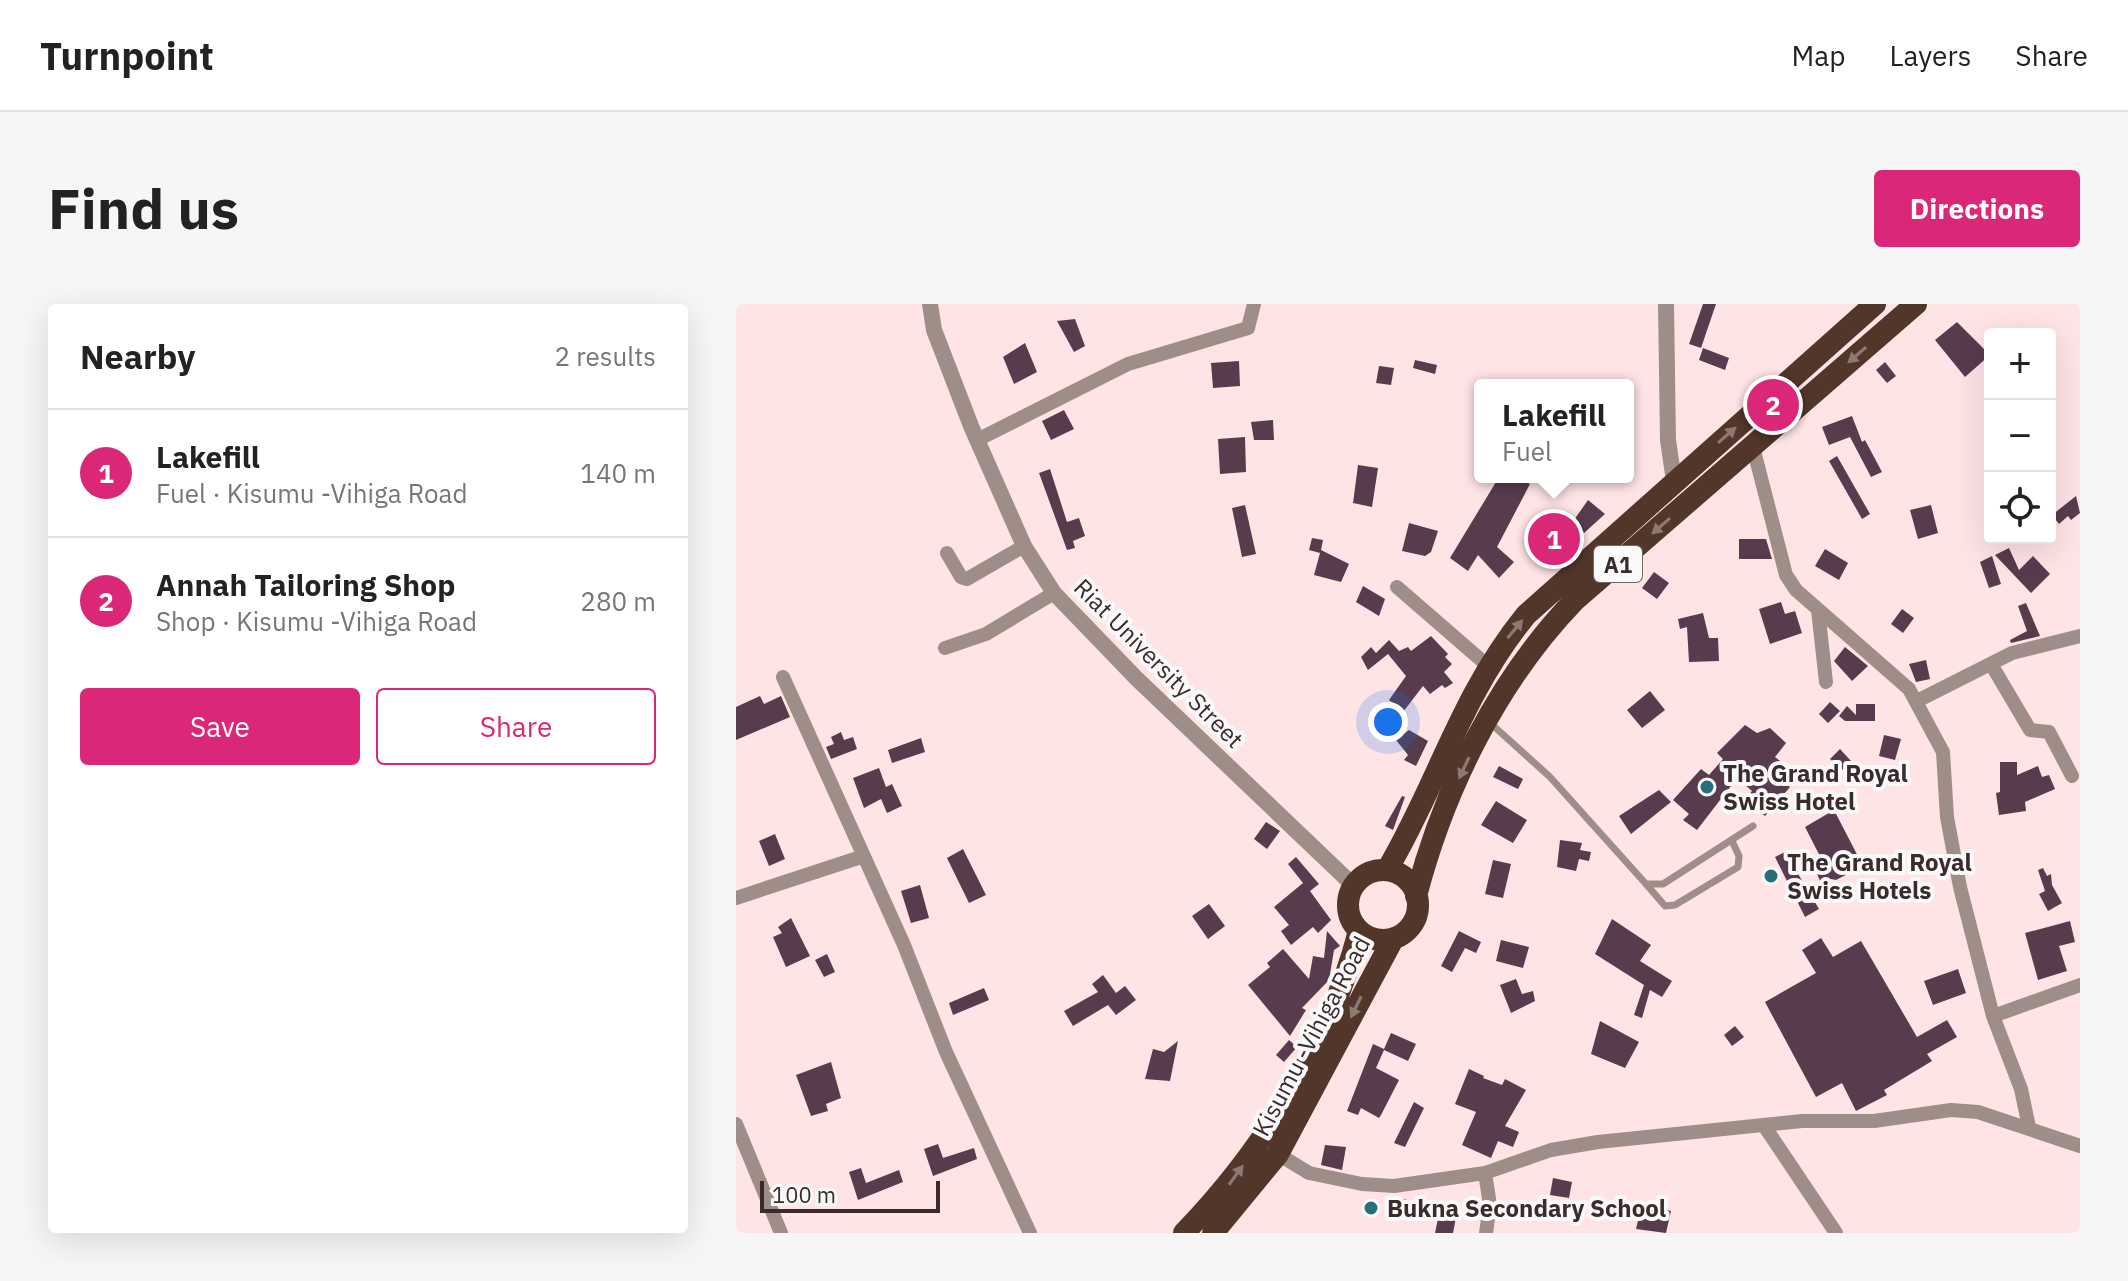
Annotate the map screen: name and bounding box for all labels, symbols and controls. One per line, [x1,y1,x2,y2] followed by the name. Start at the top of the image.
[40,31,214,80] text: Turnpoint
[1791,37,1845,74] text: Map
[1889,37,1971,74] text: Layers
[2015,37,2088,74] text: Share
[1874,170,2080,247] button: Directions
[48,172,239,244] text: Find us
[1984,328,2056,544] map controls
[1984,328,2056,400] button: +
[80,334,195,378] text: Nearby
[554,339,656,373] text: 2 results
[1848,346,1867,364] one-way arrow
[1747,375,1799,435] pin: 2
[1474,379,1634,483] popup
[1502,395,1606,434] text: Lakefill
[1984,400,2056,472] button: −
[1717,426,1736,444] one-way arrow
[1502,434,1552,468] text: Fuel
[156,437,260,476] text: Lakefill
[98,456,114,490] text: 1
[580,456,656,490] text: 140 m
[1984,472,2056,544] button: locate
[156,476,468,510] text: Fuel · Kisumu -Vihiga Road
[1528,509,1580,569] pin: 1
[1652,517,1672,534] one-way arrow
[1594,546,1642,582] road number: A1
[156,565,455,604] text: Annah Tailoring Shop
[1067,571,1251,755] street label: Riat University Street
[98,584,114,618] text: 2
[580,584,656,618] text: 280 m
[156,604,477,638] text: Shop · Kisumu -Vihiga Road
[1506,619,1523,639] one-way arrow
[80,688,360,765] button: Save
[376,688,656,765] button: Share
[1368,702,1408,742] your location
[1457,756,1471,779] one-way arrow
[1723,757,1908,817] place label: The Grand Royal Swiss Hotel
[1698,778,1716,796] marker: The Grand Royal Swiss Hotel
[1787,846,1972,906] place label: The Grand Royal Swiss Hotels
[1762,867,1780,885] marker: The Grand Royal Swiss Hotels
[1245,930,1377,1142] street label: Kisumu -Vihiga Road
[1349,995,1362,1018] one-way arrow
[1227,1165,1243,1185] one-way arrow
[760,1177,940,1213] scale bar
[772,1180,836,1209] text: 100 m
[1387,1192,1666,1224] place label: Bukna Secondary School
[1362,1199,1380,1217] marker: Bukna Secondary School

